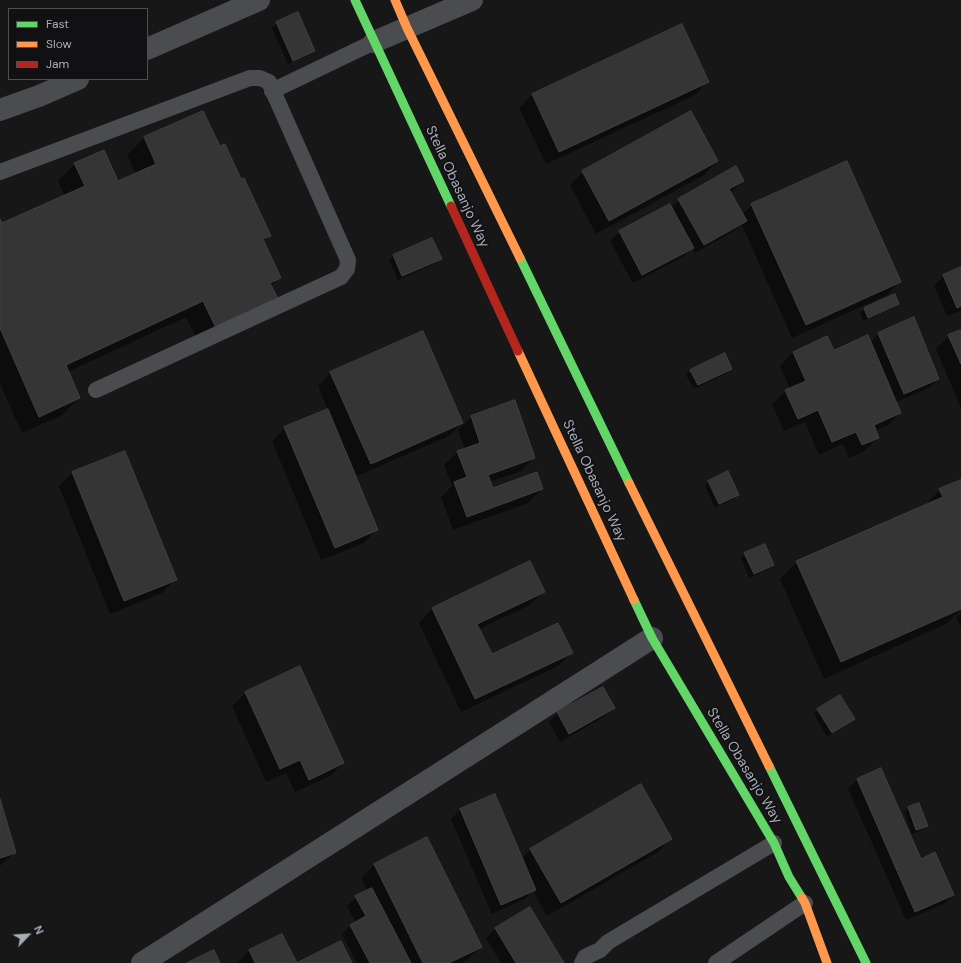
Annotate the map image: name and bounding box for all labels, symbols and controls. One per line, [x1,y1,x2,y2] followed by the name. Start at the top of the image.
[8,8,148,80] legend
[46,16,69,32] text: Fast
[46,36,72,52] text: Slow
[46,56,69,72] text: Jam
[421,123,493,251] street label: Stella Obasanjo Way
[558,417,630,545] street label: Stella Obasanjo Way
[703,705,785,827] street label: Stella Obasanjo Way
[8,915,48,955] north arrow
[31,923,47,937] text: N

